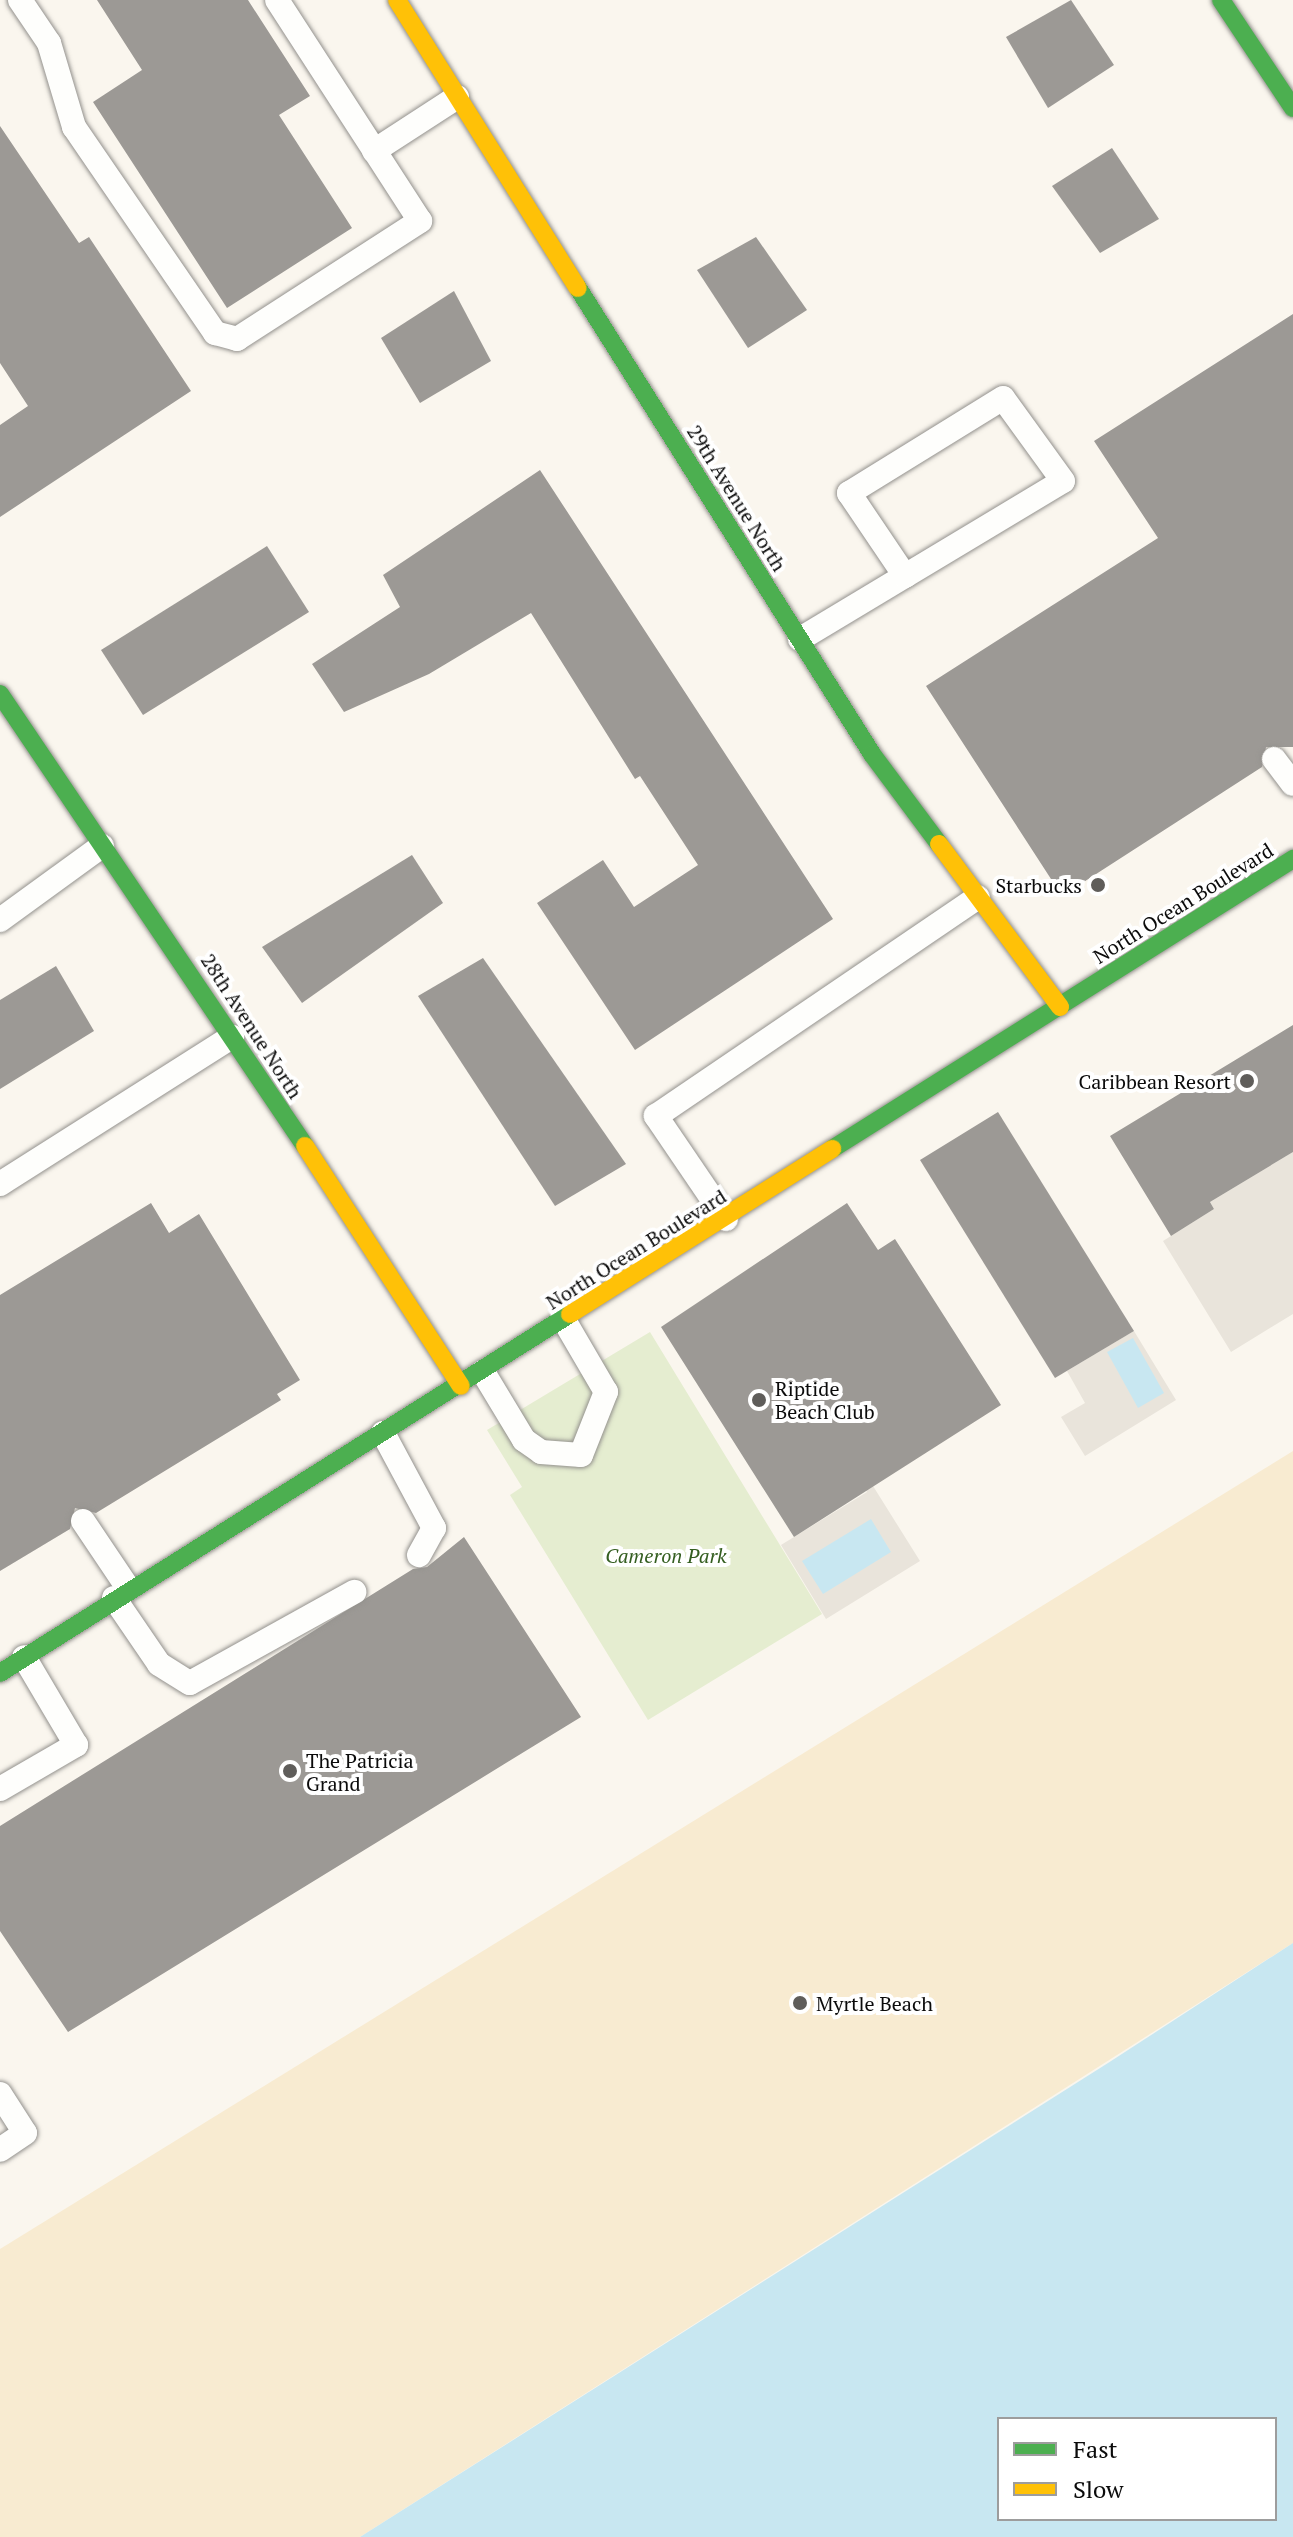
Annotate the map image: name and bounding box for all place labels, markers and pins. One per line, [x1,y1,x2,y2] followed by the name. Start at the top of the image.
[995,873,1082,897] place label: Starbucks
[1089,876,1107,894] marker: Starbucks
[1078,1069,1231,1093] place label: Caribbean Resort
[1238,1072,1256,1090] marker: Caribbean Resort
[775,1376,875,1423] place label: Riptide Beach Club
[750,1391,768,1409] marker: Riptide Beach Club
[306,1748,414,1795] place label: The Patricia Grand
[281,1762,299,1780] marker: The Patricia Grand
[816,1991,933,2015] place label: Myrtle Beach
[791,1994,809,2012] marker: Myrtle Beach

